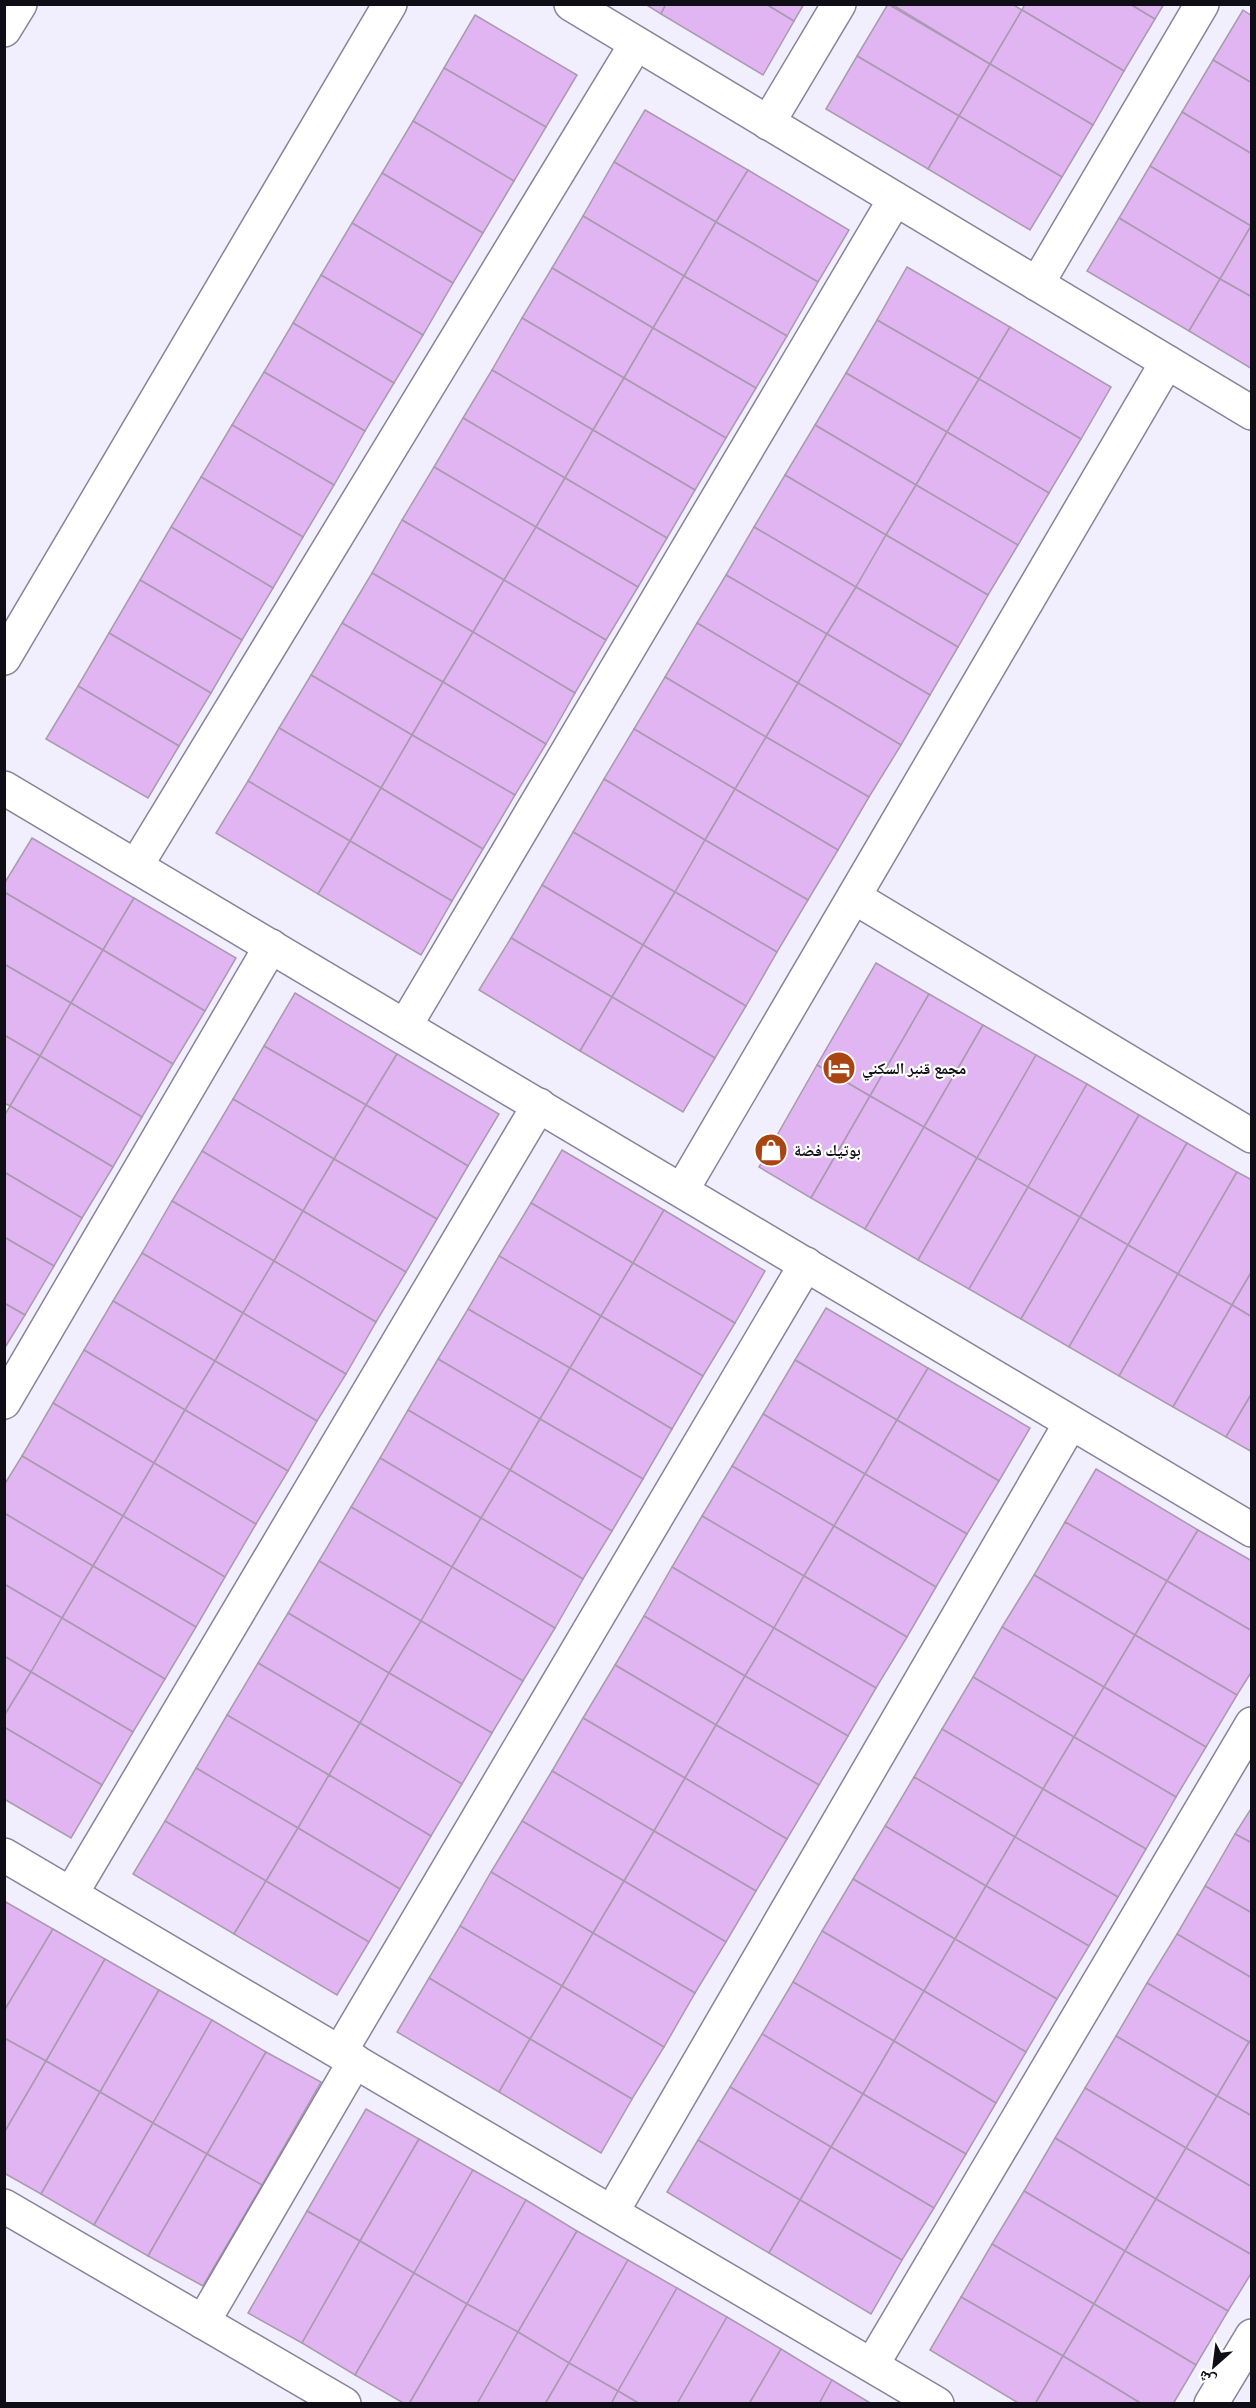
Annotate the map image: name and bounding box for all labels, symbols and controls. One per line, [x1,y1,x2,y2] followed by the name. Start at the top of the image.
[821,1050,857,1086] hotel icon: مجمع قنبر السكني
[862,1059,966,1081] place label: مجمع قنبر السكني
[753,1132,789,1168] shop icon: بوتيك فضة
[794,1141,861,1161] place label: بوتيك فضة
[1184,2336,1244,2396] north arrow
[1195,2366,1220,2391] text: ش

